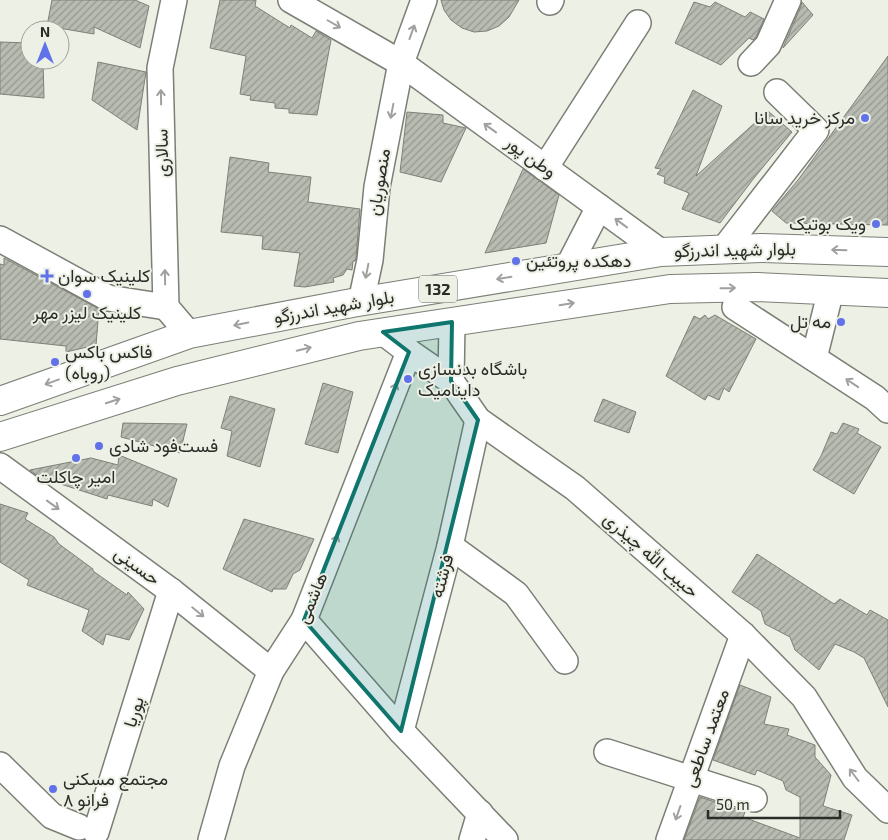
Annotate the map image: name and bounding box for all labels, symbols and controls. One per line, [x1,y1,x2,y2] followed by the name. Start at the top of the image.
[20,20,70,70] north arrow
[326,20,340,30] one-way arrow
[40,23,50,40] text: N
[408,24,417,40] one-way arrow
[156,89,166,106] one-way arrow
[386,102,396,118] one-way arrow
[754,106,855,129] place label: مرکز خرید سانا
[859,112,871,124] marker: مرکز خرید سانا
[484,122,497,133] one-way arrow
[150,129,173,177] street label: سالاری
[500,130,561,184] street label: وطن پور
[362,147,395,217] street label: منصوریان
[789,212,866,235] place label: ویک بوتیک
[614,218,628,228] one-way arrow
[870,218,882,230] marker: ویک بوتیک
[674,237,796,262] street label: بلوار شهید اندرزگو
[832,245,848,255] one-way arrow
[526,249,631,273] place label: دهکده پروتئین
[510,255,522,267] marker: دهکده پروتئین
[362,263,371,279] one-way arrow
[58,264,150,287] place label: کلینیک سوان
[40,269,54,283] marker: کلینیک سوان
[160,269,170,285] one-way arrow
[496,273,512,283] one-way arrow
[419,276,457,302] road number: 132
[720,283,736,292] one-way arrow
[272,285,396,328] street label: بلوار شهید اندرزگو
[81,288,93,300] marker: کلینیک لیزر مهر
[559,299,575,309] one-way arrow
[32,301,141,324] place label: کلینیک لیزر مهر
[790,310,831,333] place label: مه تل
[835,316,847,328] marker: مه تل
[233,320,249,330] one-way arrow
[65,340,152,384] place label: فاکس باکس (روباه)
[295,344,311,354] one-way arrow
[49,356,61,368] marker: فاکس باکس (روباه)
[418,357,527,400] place label: باشگاه بدنسازی داینامیک
[402,373,414,385] marker: باشگاه بدنسازی داینامیک
[45,378,61,387] one-way arrow
[845,378,859,388] one-way arrow
[390,383,399,399] one-way arrow
[105,396,121,406] one-way arrow
[109,434,218,457] place label: فست‌فود شادی
[93,440,105,452] marker: فست‌فود شادی
[70,452,82,464] marker: امیر چاکلت
[36,465,116,489] place label: امیر چاکلت
[46,500,60,510] one-way arrow
[598,507,704,603] street label: حبیب الله چیذری
[331,535,340,550] one-way arrow
[110,541,165,590] street label: حسینی
[425,552,458,600] street label: فرشته
[290,569,333,627] street label: هاشمی
[191,607,204,618] one-way arrow
[677,686,734,790] street label: معتمد ساطعی
[118,694,150,730] street label: پوریا
[63,767,168,811] place label: مجتمع مسکنی فرانو ۸
[849,769,860,782] one-way arrow
[47,783,59,795] marker: مجتمع مسکنی فرانو ۸
[708,788,840,820] scale bar
[716,795,750,813] text: 50 m
[673,804,682,820] one-way arrow

